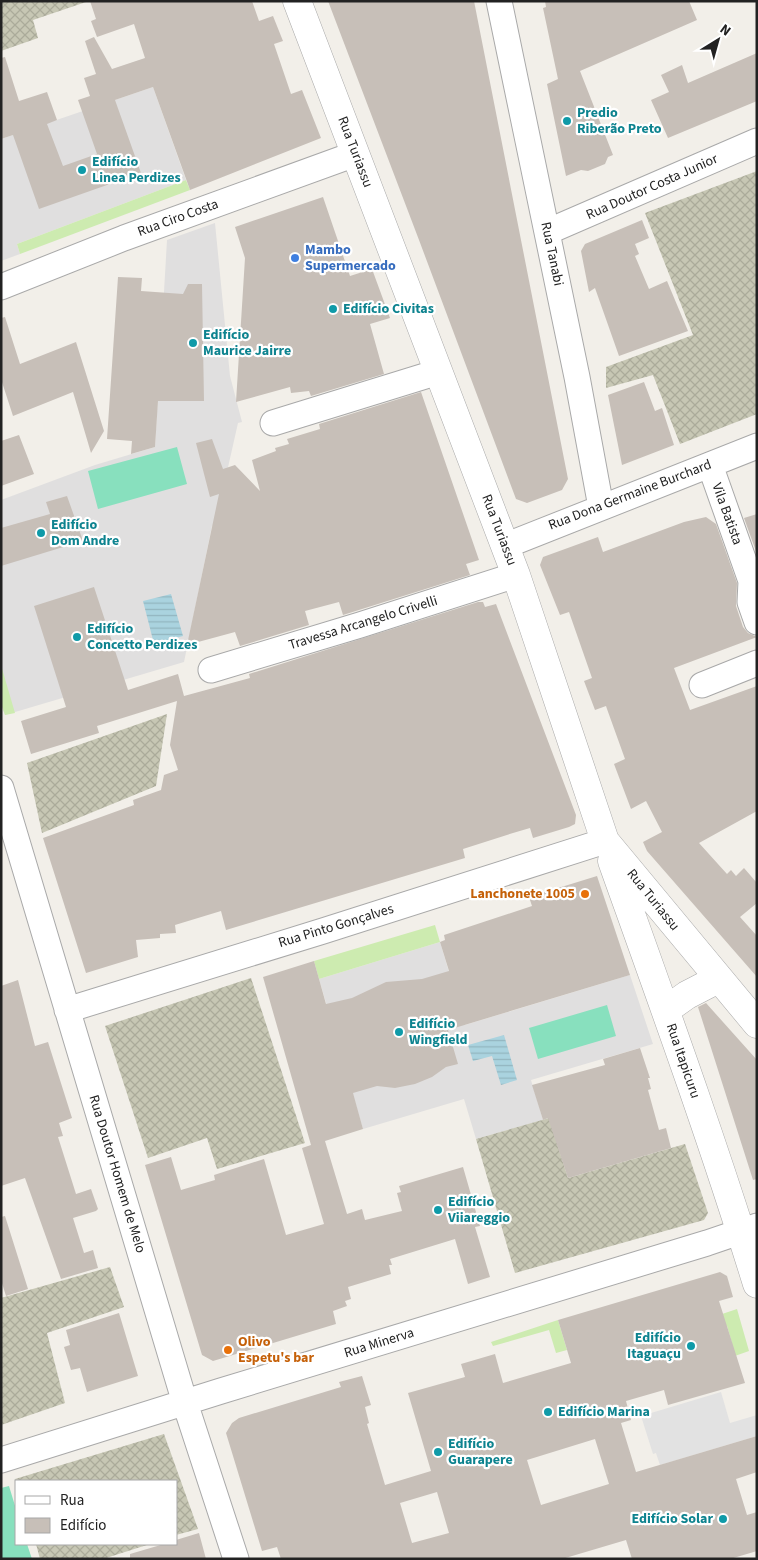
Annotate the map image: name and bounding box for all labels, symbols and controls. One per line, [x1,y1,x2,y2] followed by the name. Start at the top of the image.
[693,15,743,65] north arrow
[715,20,735,41] text: N
[577,103,662,139] place label: Predio Riberão Preto
[332,114,378,190] street label: Rua Turiassu
[561,115,573,127] marker: Predio Riberão Preto
[583,149,721,225] street label: Rua Doutor Costa Junior
[92,152,181,188] place label: Edifício Linea Perdizes
[76,164,88,176] marker: Edifício Linea Perdizes
[135,194,221,242] street label: Rua Ciro Costa
[535,220,569,288] street label: Rua Tanabi
[305,240,396,276] place label: Mambo Supermercado
[289,252,301,264] marker: Mambo Supermercado
[343,299,434,319] place label: Edifício Civitas
[327,303,339,315] marker: Edifício Civitas
[203,325,291,361] place label: Edifício Maurice Jairre
[187,337,199,349] marker: Edifício Maurice Jairre
[546,455,714,535] street label: Rua Dona Germaine Burchard
[707,480,747,548] street label: Vila Batista
[476,492,522,568] street label: Rua Turiassu
[51,515,119,551] place label: Edifício Dom Andre
[35,527,47,539] marker: Edifício Dom Andre
[286,591,440,655] street label: Travessa Arcangelo Crivelli
[87,619,197,655] place label: Edifício Concetto Perdizes
[71,631,83,643] marker: Edifício Concetto Perdizes
[622,865,684,935] street label: Rua Turiassu
[470,884,575,904] place label: Lanchonete 1005
[579,888,591,900] marker: Lanchonete 1005
[276,899,396,953] street label: Rua Pinto Gonçalves
[409,1014,468,1050] place label: Edifício Wingfield
[661,1021,705,1101] street label: Rua Itapicuru
[393,1026,405,1038] marker: Edifício Wingfield
[83,1092,151,1256] street label: Rua Doutor Homem de Melo
[447,1192,510,1228] place label: Edifício Viiareggio
[432,1204,444,1216] marker: Edifício Viiareggio
[342,1323,416,1363] street label: Rua Minerva
[627,1328,681,1364] place label: Edifício Itaguaçu
[238,1332,314,1368] place label: Olivo Espetu's bar
[685,1340,697,1352] marker: Edifício Itaguaçu
[222,1344,234,1356] marker: Olivo Espetu's bar
[558,1402,650,1422] place label: Edifício Marina
[542,1406,554,1418] marker: Edifício Marina
[448,1434,513,1470] place label: Edifício Guarapere
[432,1446,444,1458] marker: Edifício Guarapere
[15,1480,178,1545] legend
[60,1490,84,1511] text: Rua
[631,1509,713,1529] place label: Edifício Solar
[717,1513,729,1525] marker: Edifício Solar
[60,1515,107,1536] text: Edifício

